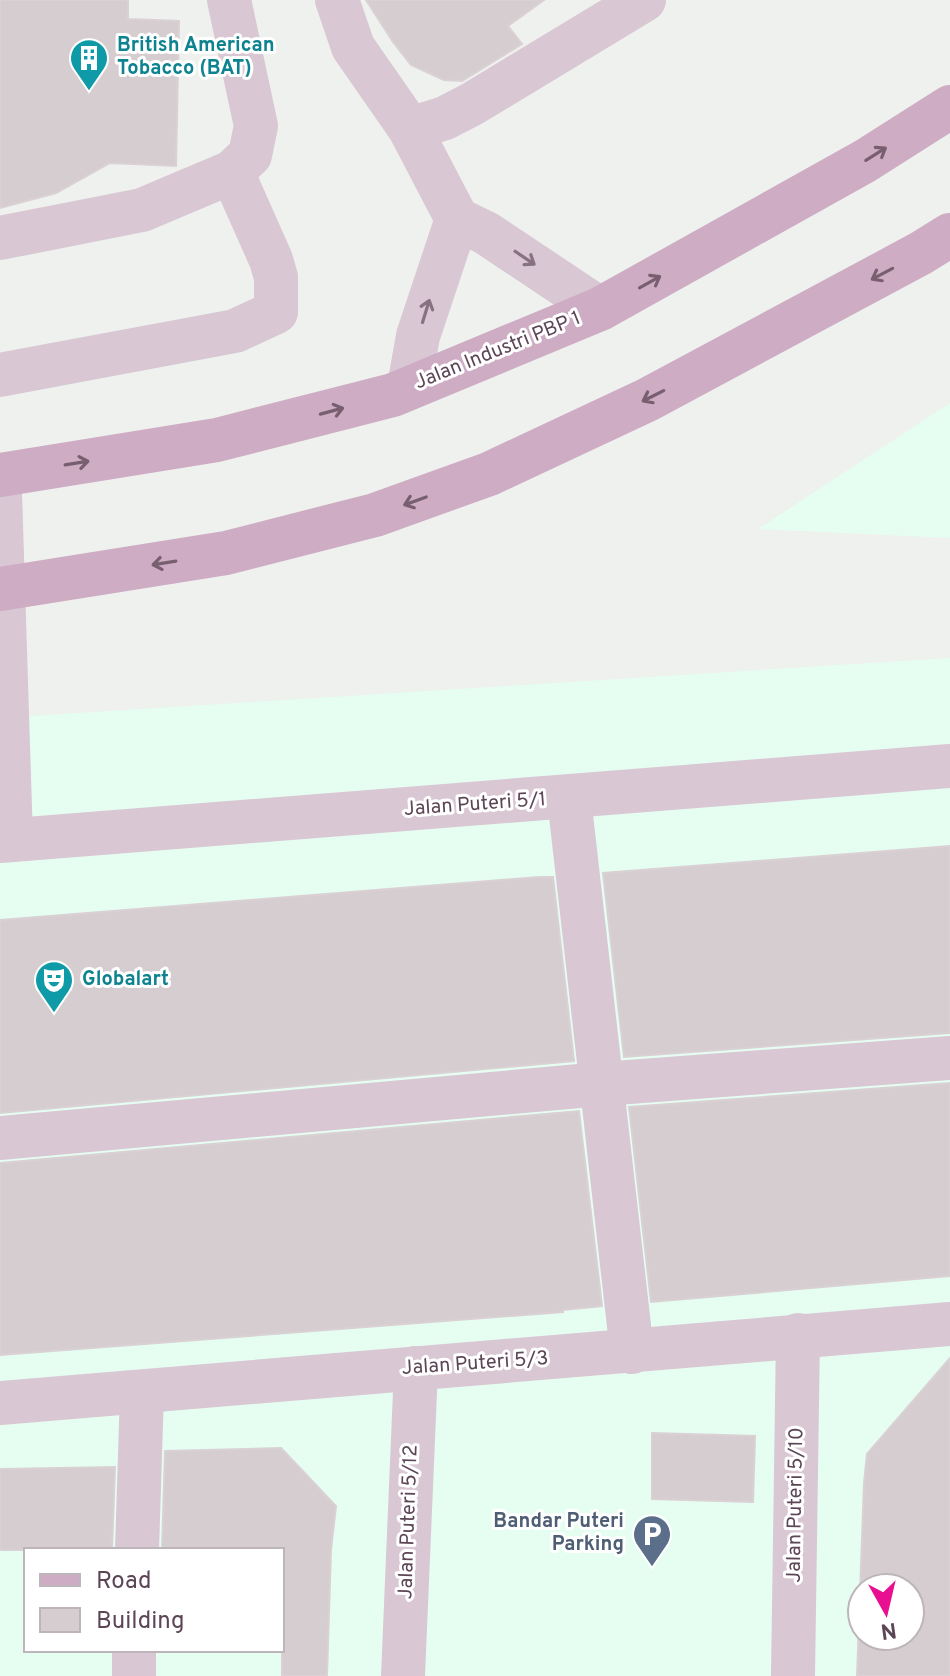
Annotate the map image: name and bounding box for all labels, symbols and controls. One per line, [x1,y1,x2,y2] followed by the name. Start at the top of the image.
[117,33,275,82] place label: British American Tobacco (BAT)
[68,37,110,92] building icon: British American Tobacco (BAT)
[864,146,887,162] one-way arrow
[513,250,535,266] one-way arrow
[871,266,895,282] one-way arrow
[637,274,661,289] one-way arrow
[419,299,434,324] one-way arrow
[411,306,585,396] street label: Jalan Industri PBP 1
[642,389,666,405] one-way arrow
[318,402,344,417] one-way arrow
[64,454,89,469] one-way arrow
[403,494,428,509] one-way arrow
[151,556,177,571] one-way arrow
[403,787,547,823] street label: Jalan Puteri 5/1
[33,959,75,1014] theatre icon: Globalart
[82,967,169,993] place label: Globalart
[401,1346,549,1382] street label: Jalan Puteri 5/3
[782,1427,810,1583] street label: Jalan Puteri 5/10
[393,1444,425,1600] street label: Jalan Puteri 5/12
[493,1509,624,1558] place label: Bandar Puteri Parking
[631,1513,673,1568] parking icon: Bandar Puteri Parking
[24,1548,284,1652] legend
[96,1567,152,1597] text: Road
[846,1572,926,1652] north arrow
[96,1607,185,1637] text: Building
[879,1615,898,1644] text: N

